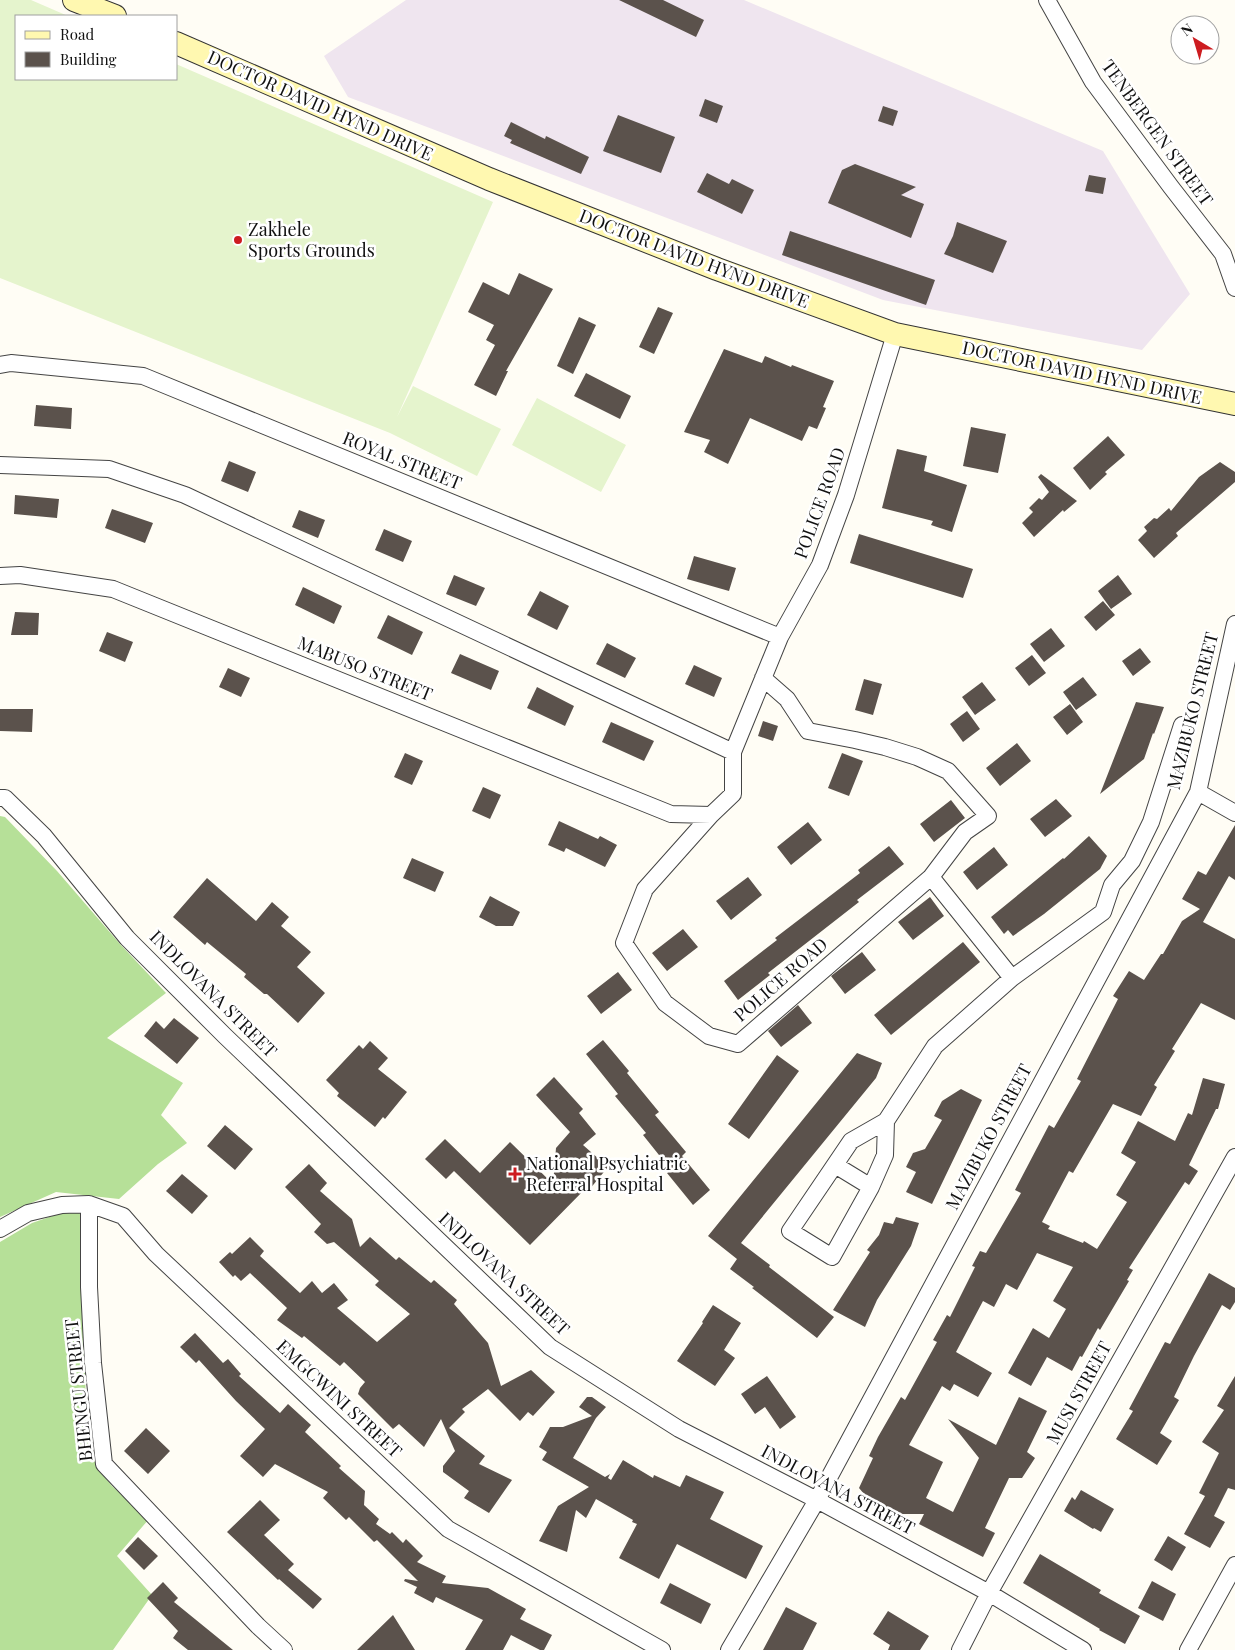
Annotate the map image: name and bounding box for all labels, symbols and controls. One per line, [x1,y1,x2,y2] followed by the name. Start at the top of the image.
[15,15,178,80] legend
[1170,15,1220,65] north arrow
[1177,19,1197,40] text: N
[60,24,94,44] text: Road
[204,44,437,166] street label: DOCTOR DAVID HYND DRIVE
[60,49,117,69] text: Building
[1097,55,1219,210] street label: TENBERGEN STREET
[576,203,813,313] street label: DOCTOR DAVID HYND DRIVE
[248,217,375,262] place label: Zakhele Sports Grounds
[232,234,244,246] marker: Zakhele Sports Grounds
[960,335,1204,409] street label: DOCTOR DAVID HYND DRIVE
[339,425,465,495] street label: ROYAL STREET
[788,444,850,562] street label: POLICE ROAD
[1161,629,1223,792] street label: MAZIBUKO STREET
[294,630,436,706] street label: MABUSO STREET
[145,924,283,1062] street label: INDLOVANA STREET
[728,932,832,1027] street label: POLICE ROAD
[940,1060,1037,1213] street label: MAZIBUKO STREET
[526,1151,688,1196] place label: National Psychiatric Referral Hospital
[508,1167,522,1181] marker: National Psychiatric Referral Hospital
[434,1206,575,1340] street label: INDLOVANA STREET
[59,1318,97,1463] street label: BHENGU STREET
[272,1334,407,1463] street label: EMGCWINI STREET
[1040,1337,1116,1448] street label: MUSI STREET
[758,1438,919,1540] street label: INDLOVANA STREET

